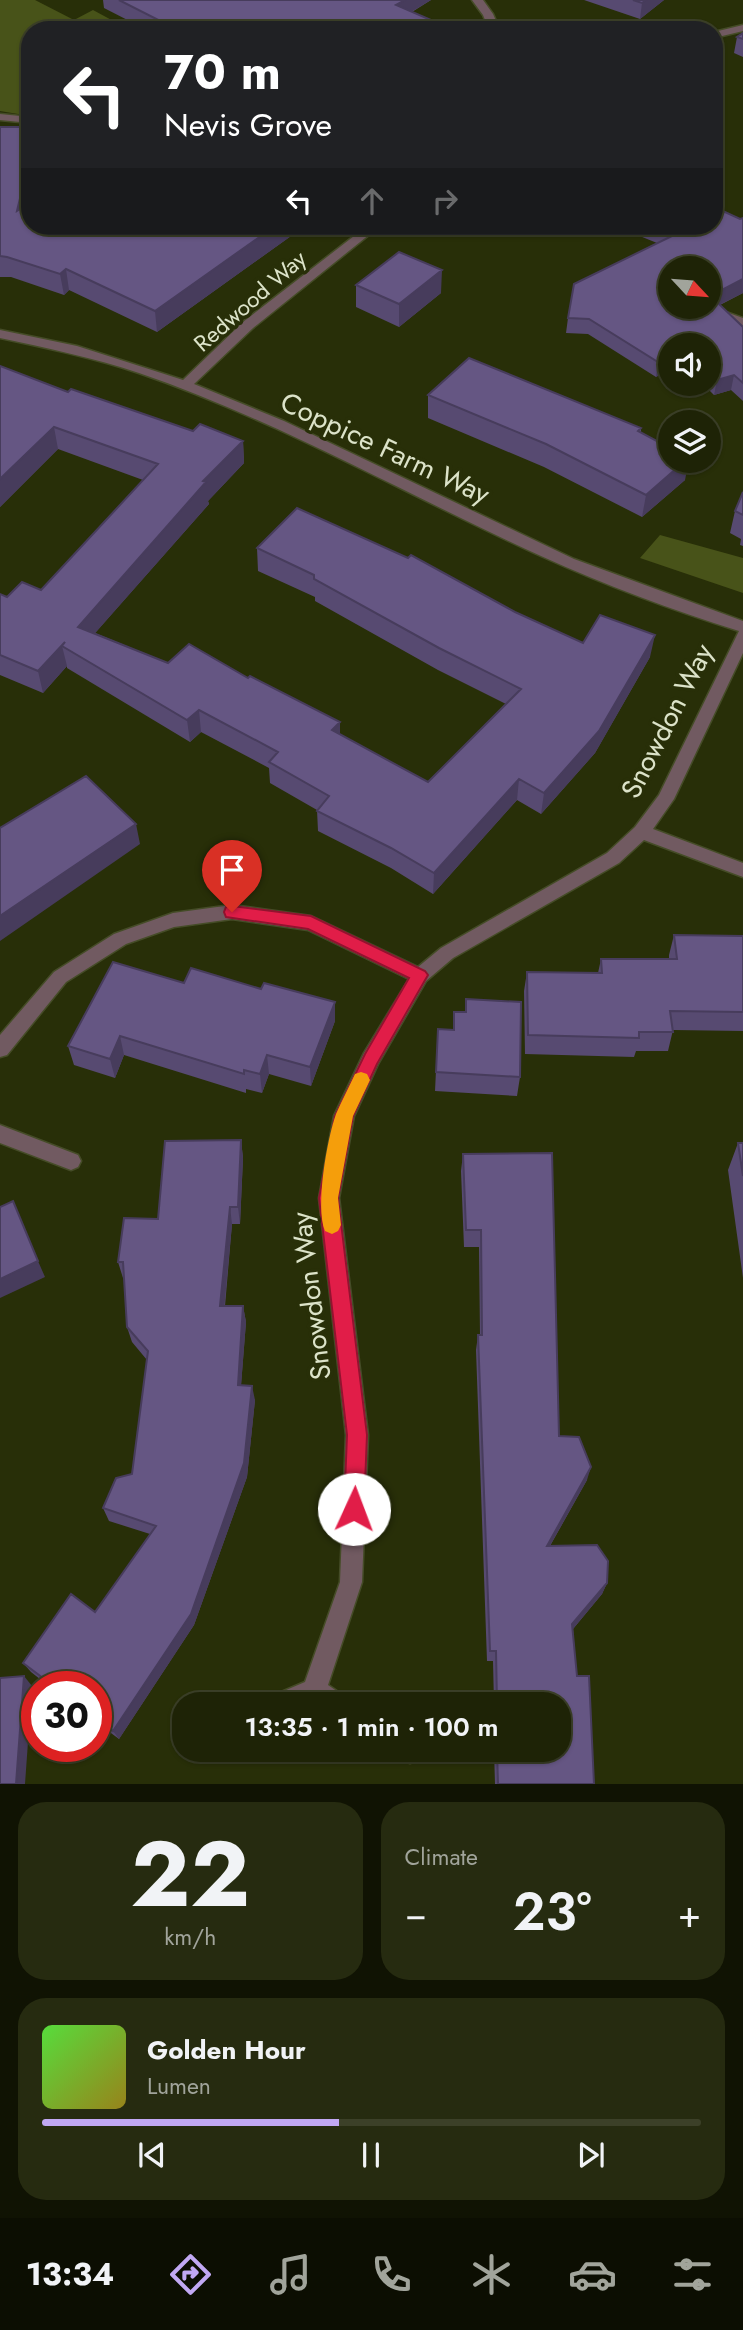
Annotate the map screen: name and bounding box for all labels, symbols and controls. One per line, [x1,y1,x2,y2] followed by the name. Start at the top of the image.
[164,37,281,107] text: 70 m
[49,49,140,140] icon: left
[164,102,332,148] text: Nevis Grove
[280,182,318,220] icon: left
[353,182,391,220] icon: ahead
[426,182,464,220] icon: right
[186,242,315,360] street label: Redwood Way
[658,256,721,318] north arrow
[658,256,721,473] map controls
[658,333,721,396] button: sound
[274,381,497,515] street label: Coppice Farm Way
[658,410,721,473] button: layers
[610,636,724,806] street label: Snowdon Way
[202,840,262,912] pin
[213,851,251,889] icon: arrive
[280,1209,342,1382] street label: Snowdon Way
[317,1472,391,1546] position arrow
[21,1671,112,1762] speed limit sign: 30
[245,1708,498,1746] text: 13:35 · 1 min · 100 m
[131,1809,250,1940] text: 22
[405,1840,478,1874] text: Climate
[513,1874,592,1950] text: 23°
[405,1886,427,1941] text: −
[678,1886,701,1941] text: +
[164,1920,216,1954] text: km/h
[147,2031,306,2069] text: Golden Hour
[147,2069,211,2103] text: Lumen
[133,2136,171,2174] icon: previous
[352,2136,390,2174] icon: pause
[572,2136,610,2174] icon: next
[166,2250,215,2299] icon: directions
[266,2250,315,2299] icon: music
[367,2250,416,2299] icon: phone
[467,2250,516,2299] icon: climate
[568,2250,617,2299] icon: car
[668,2250,717,2299] icon: filters
[26,2251,114,2297] text: 13:34

